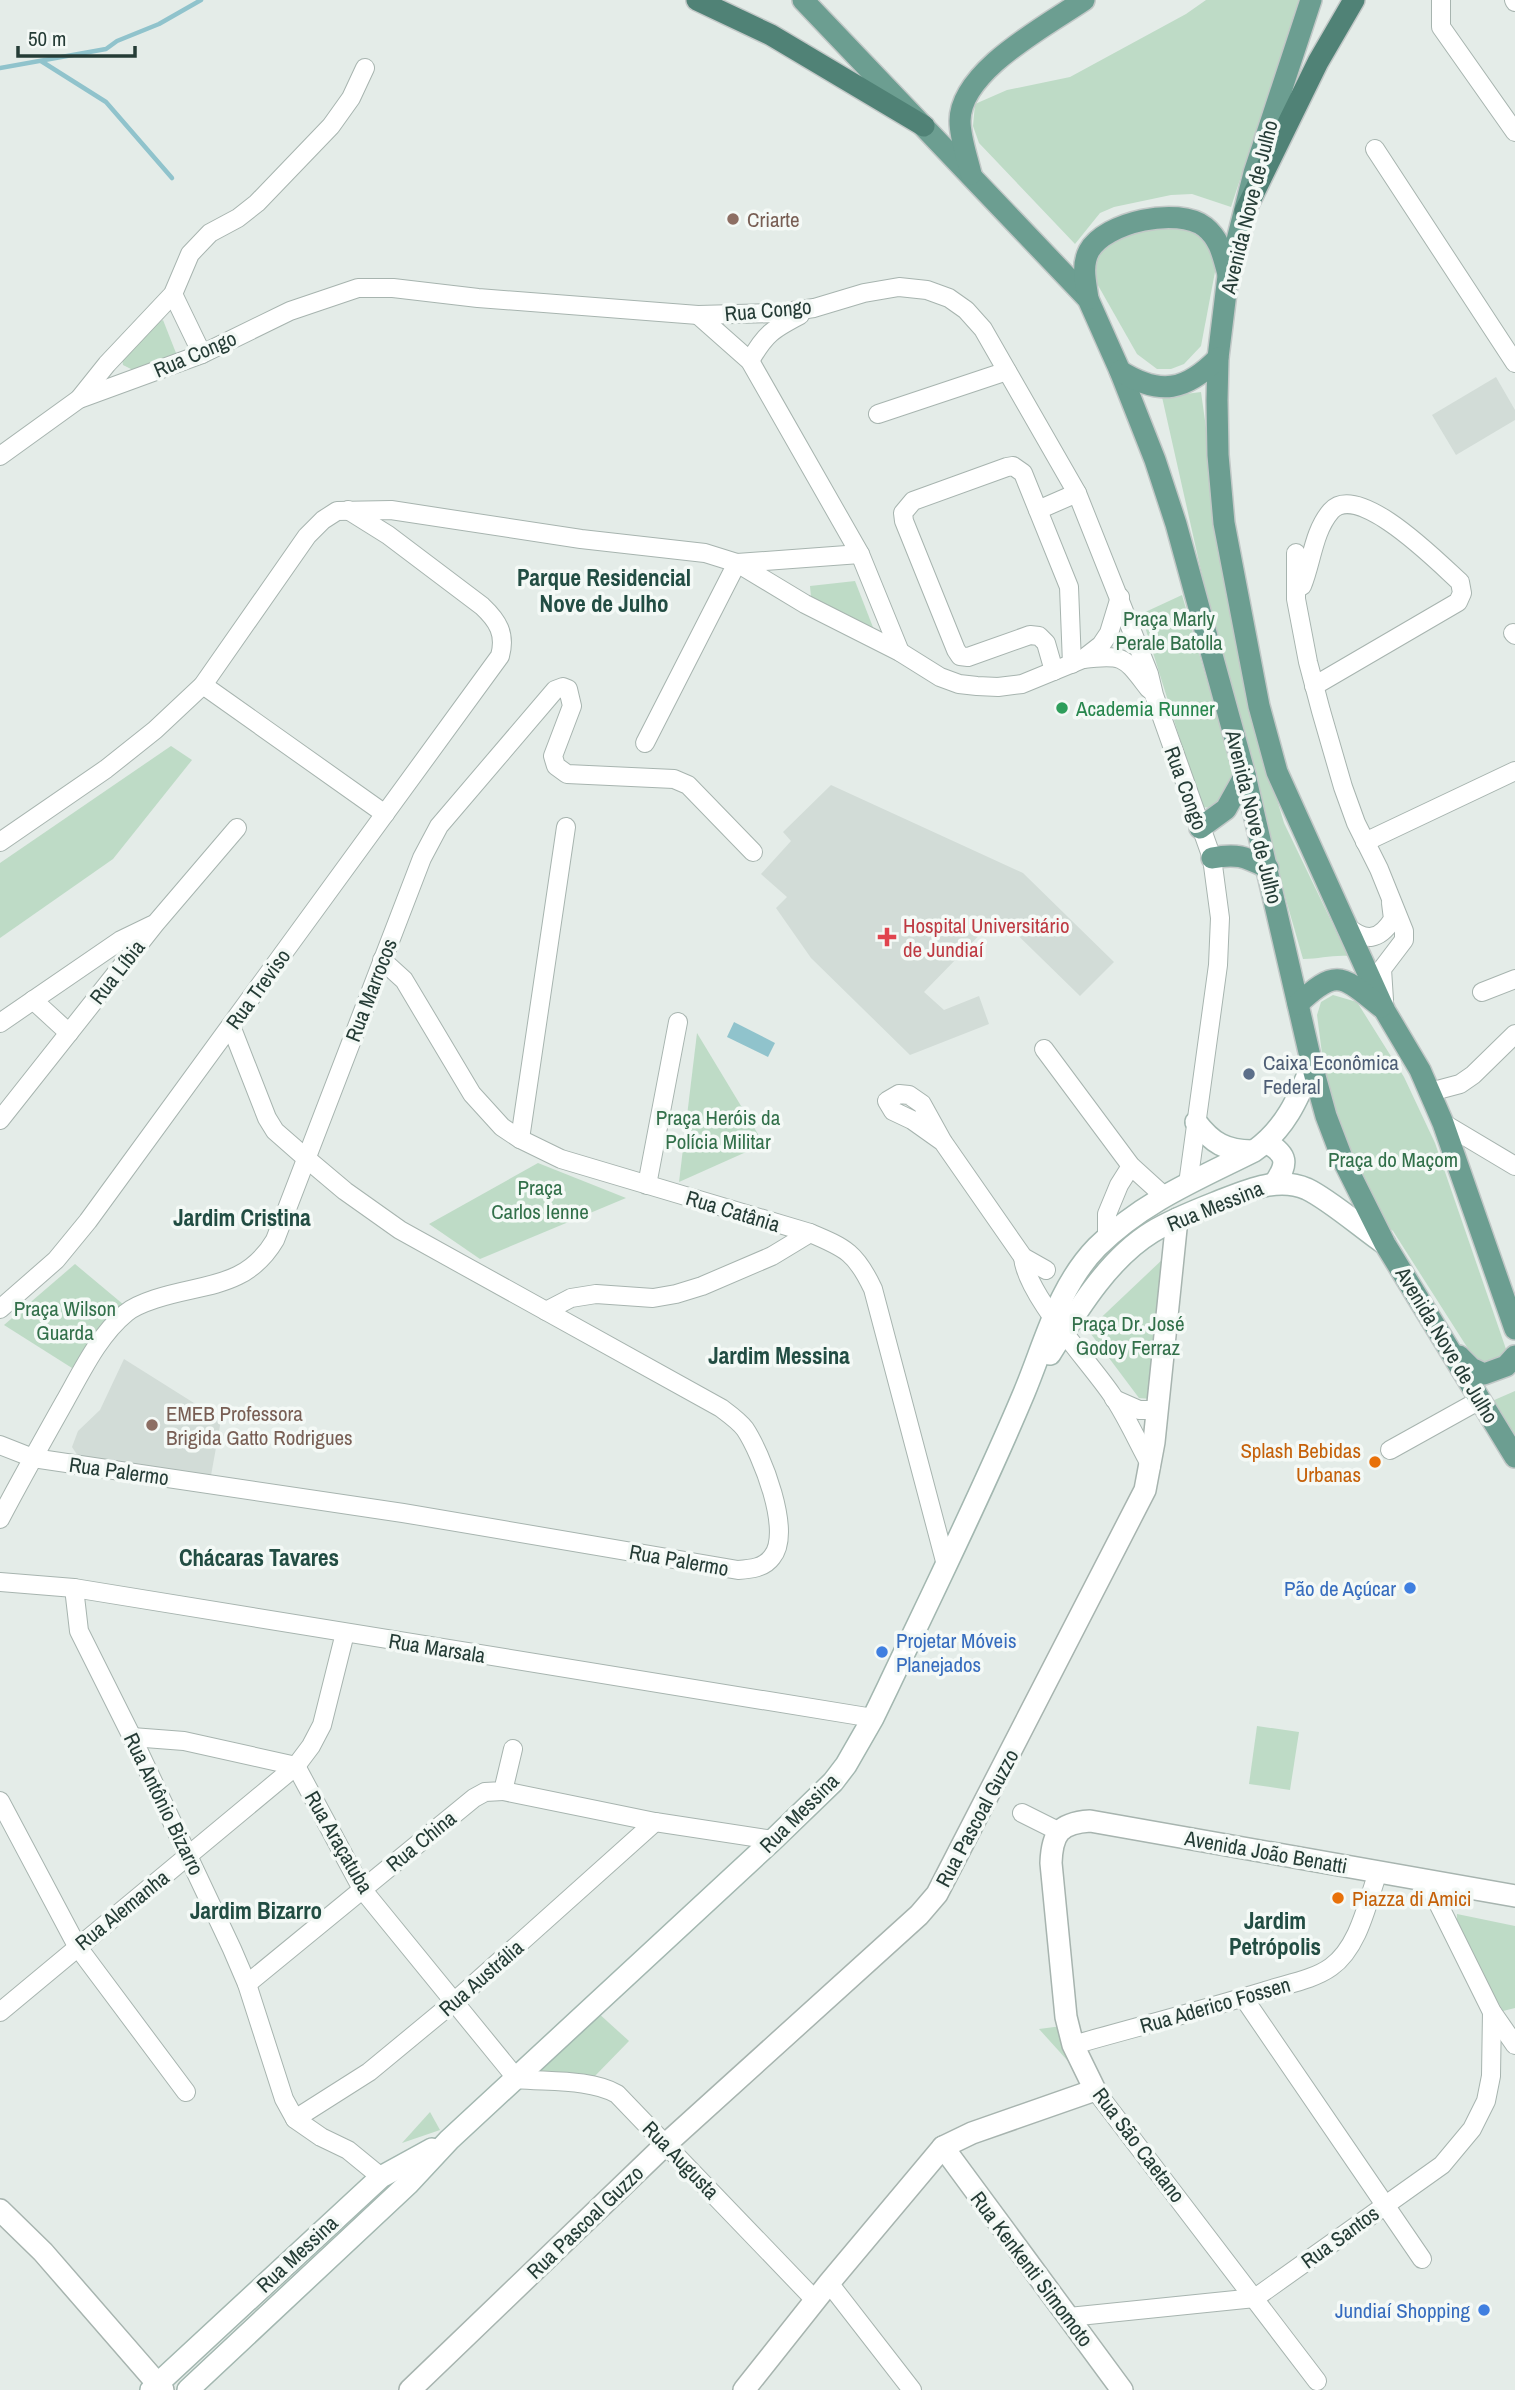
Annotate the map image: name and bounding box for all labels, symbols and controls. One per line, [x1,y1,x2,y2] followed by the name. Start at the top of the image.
[18,14,135,58] scale bar
[28,24,66,53] text: 50 m
[1213,117,1285,298] street label: Avenida Nove de Julho
[747,205,800,234] place label: Criarte
[725,211,741,227] marker: Criarte
[723,292,813,328] street label: Rua Congo
[149,324,241,384] street label: Rua Congo
[517,562,691,619] district label: Parque Residencial Nove de Julho
[1115,604,1223,657] park label: Praça Marly Perale Batolla
[1075,694,1215,723] place label: Academia Runner
[1054,700,1070,716] marker: Academia Runner
[1218,726,1290,907] street label: Avenida Nove de Julho
[1157,742,1215,834] street label: Rua Congo
[903,911,1070,964] place label: Hospital Universitário de Jundiaí
[877,927,897,947] marker: Hospital Universitário de Jundiaí
[83,933,152,1010] street label: Rua Líbia
[338,934,404,1046] street label: Rua Marrocos
[219,943,297,1035] street label: Rua Treviso
[1263,1048,1399,1101] place label: Caixa Econômica Federal
[1241,1066,1257,1082] marker: Caixa Econômica Federal
[656,1103,781,1156] park label: Praça Heróis da Polícia Militar
[1328,1145,1458,1174] park label: Praça do Maçom
[491,1173,589,1226] park label: Praça Carlos Ienne
[1163,1173,1268,1238] street label: Rua Messina
[683,1183,784,1239] street label: Rua Catânia
[173,1202,311,1233] district label: Jardim Cristina
[1388,1260,1505,1429] street label: Avenida Nove de Julho
[14,1294,116,1347] park label: Praça Wilson Guarda
[1072,1309,1184,1362] park label: Praça Dr. José Godoy Ferraz
[708,1340,850,1371] district label: Jardim Messina
[166,1399,353,1452] place label: EMEB Professora Brigida Gatto Rodrigues
[144,1417,160,1433] marker: EMEB Professora Brigida Gatto Rodrigues
[1240,1436,1361,1489] place label: Splash Bebidas Urbanas
[67,1450,171,1492] street label: Rua Palermo
[1367,1454,1383,1470] marker: Splash Bebidas Urbanas
[627,1537,731,1583] street label: Rua Palermo
[179,1542,339,1573] district label: Chácaras Tavares
[1284,1574,1396,1603] place label: Pão de Açúcar
[1402,1580,1418,1596] marker: Pão de Açúcar
[387,1626,488,1670] street label: Rua Marsala
[896,1626,1017,1679] place label: Projetar Móveis Planejados
[874,1644,890,1660] marker: Projetar Móveis Planejados
[117,1728,211,1880] street label: Rua Antônio Bizarro
[928,1744,1026,1892] street label: Rua Pascoal Guzzo
[753,1767,845,1859] street label: Rua Messina
[298,1785,380,1899] street label: Rua Araçatuba
[380,1804,462,1878] street label: Rua China
[1182,1823,1349,1881] street label: Avenida João Benatti
[69,1863,175,1957] street label: Rua Alemanha
[1352,1884,1472,1913] place label: Piazza di Amici
[1330,1890,1346,1906] marker: Piazza di Amici
[190,1895,322,1926] district label: Jardim Bizarro
[1229,1905,1321,1962] district label: Jardim Petrópolis
[432,1933,530,2023] street label: Rua Austrália
[1136,1970,1294,2040] street label: Rua Aderico Fossen
[1086,2082,1192,2208] street label: Rua São Caetano
[636,2114,726,2206] street label: Rua Augusta
[520,2159,650,2285] street label: Rua Pascoal Guzzo
[964,2185,1100,2353] street label: Rua Kenkenti Simomoto
[1295,2199,1385,2275] street label: Rua Santos
[250,2209,344,2299] street label: Rua Messina
[1335,2296,1470,2325] place label: Jundiaí Shopping
[1476,2302,1492,2318] marker: Jundiaí Shopping

